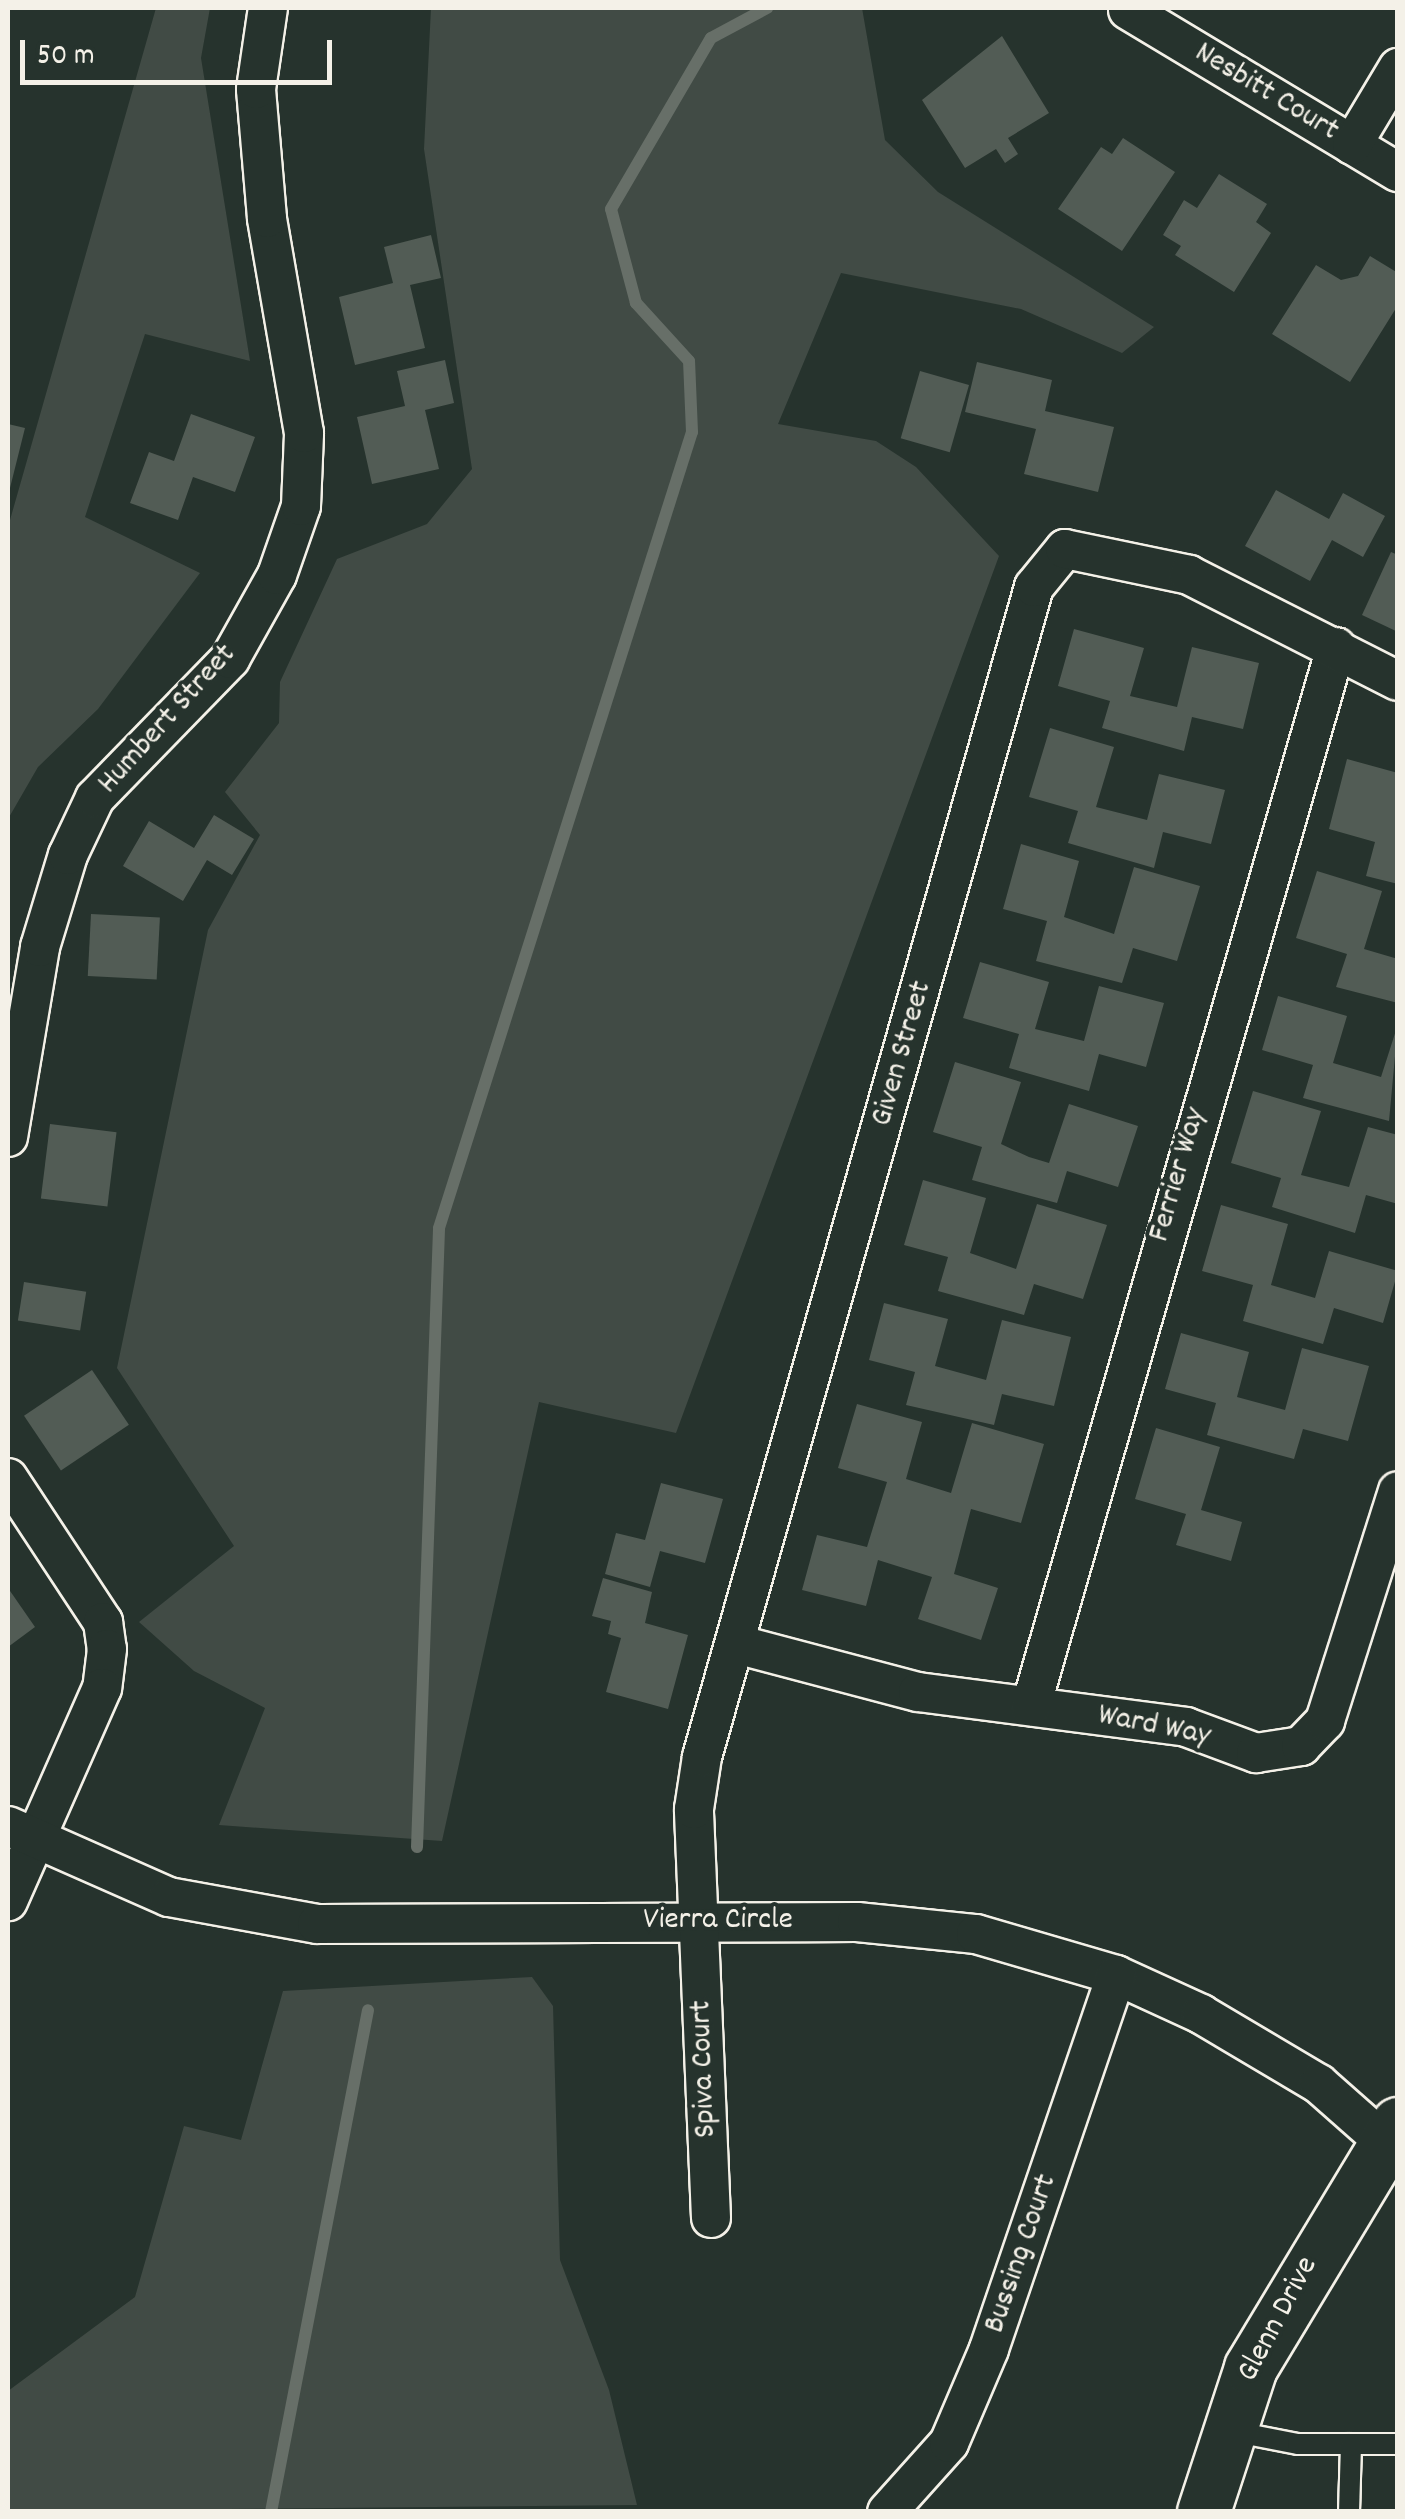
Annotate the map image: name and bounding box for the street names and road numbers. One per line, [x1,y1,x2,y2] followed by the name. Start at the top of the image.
[1187,35,1345,151] street label: Nesbitt Court
[91,637,245,803] street label: Humbert Street
[864,977,942,1131] street label: Given Street
[1142,1104,1216,1246] street label: Ferrier Way
[1094,1697,1214,1757] street label: Ward Way
[643,1902,793,1940] street label: Vierra Circle
[683,1999,727,2139] street label: Spiva Court
[977,2170,1067,2338] street label: Bussing Court
[1230,2251,1328,2389] street label: Glenn Drive

